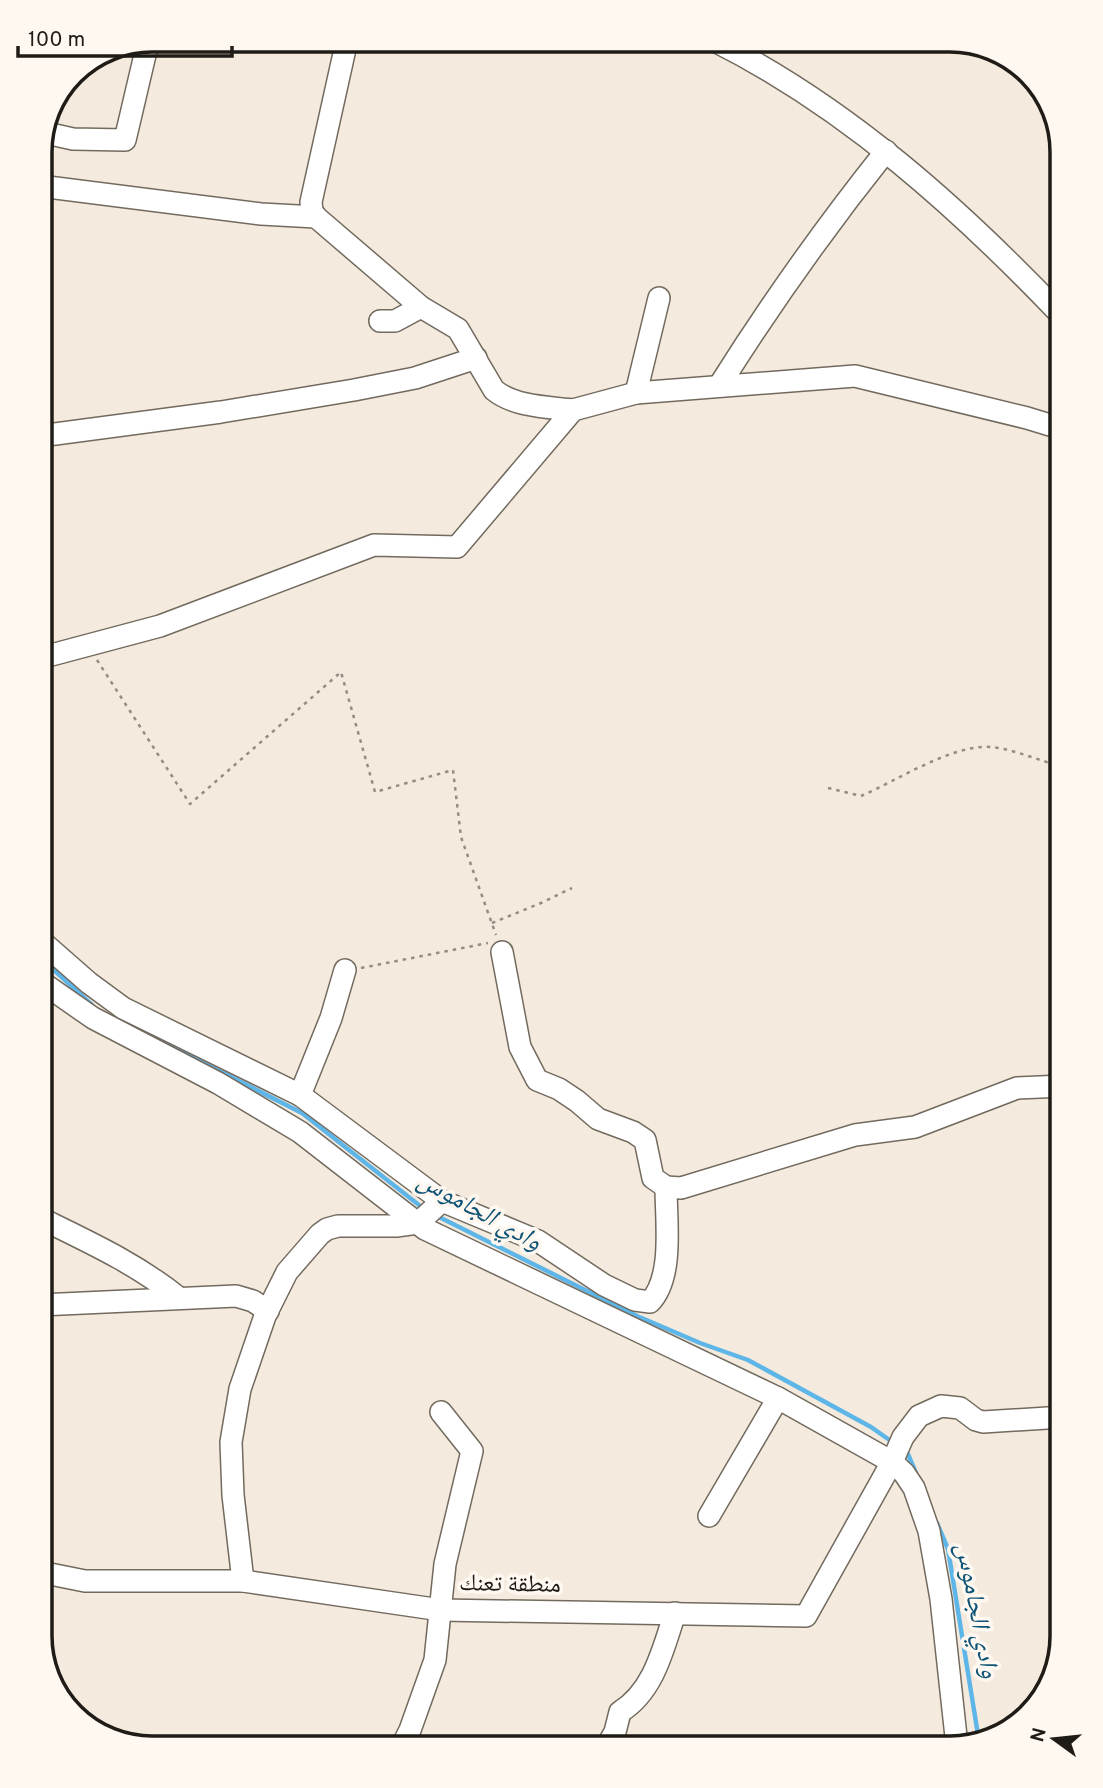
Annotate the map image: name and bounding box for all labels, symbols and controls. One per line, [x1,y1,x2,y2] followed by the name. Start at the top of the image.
[18,14,231,58] scale bar
[28,27,85,54] text: 100 m
[410,1164,547,1261] water label: وادي الجاموس
[945,1541,1005,1682] water label: وادي الجاموس
[459,1569,561,1601] street label: منطقة تعنك
[1019,1704,1089,1774] north arrow
[1026,1725,1053,1745] text: N

